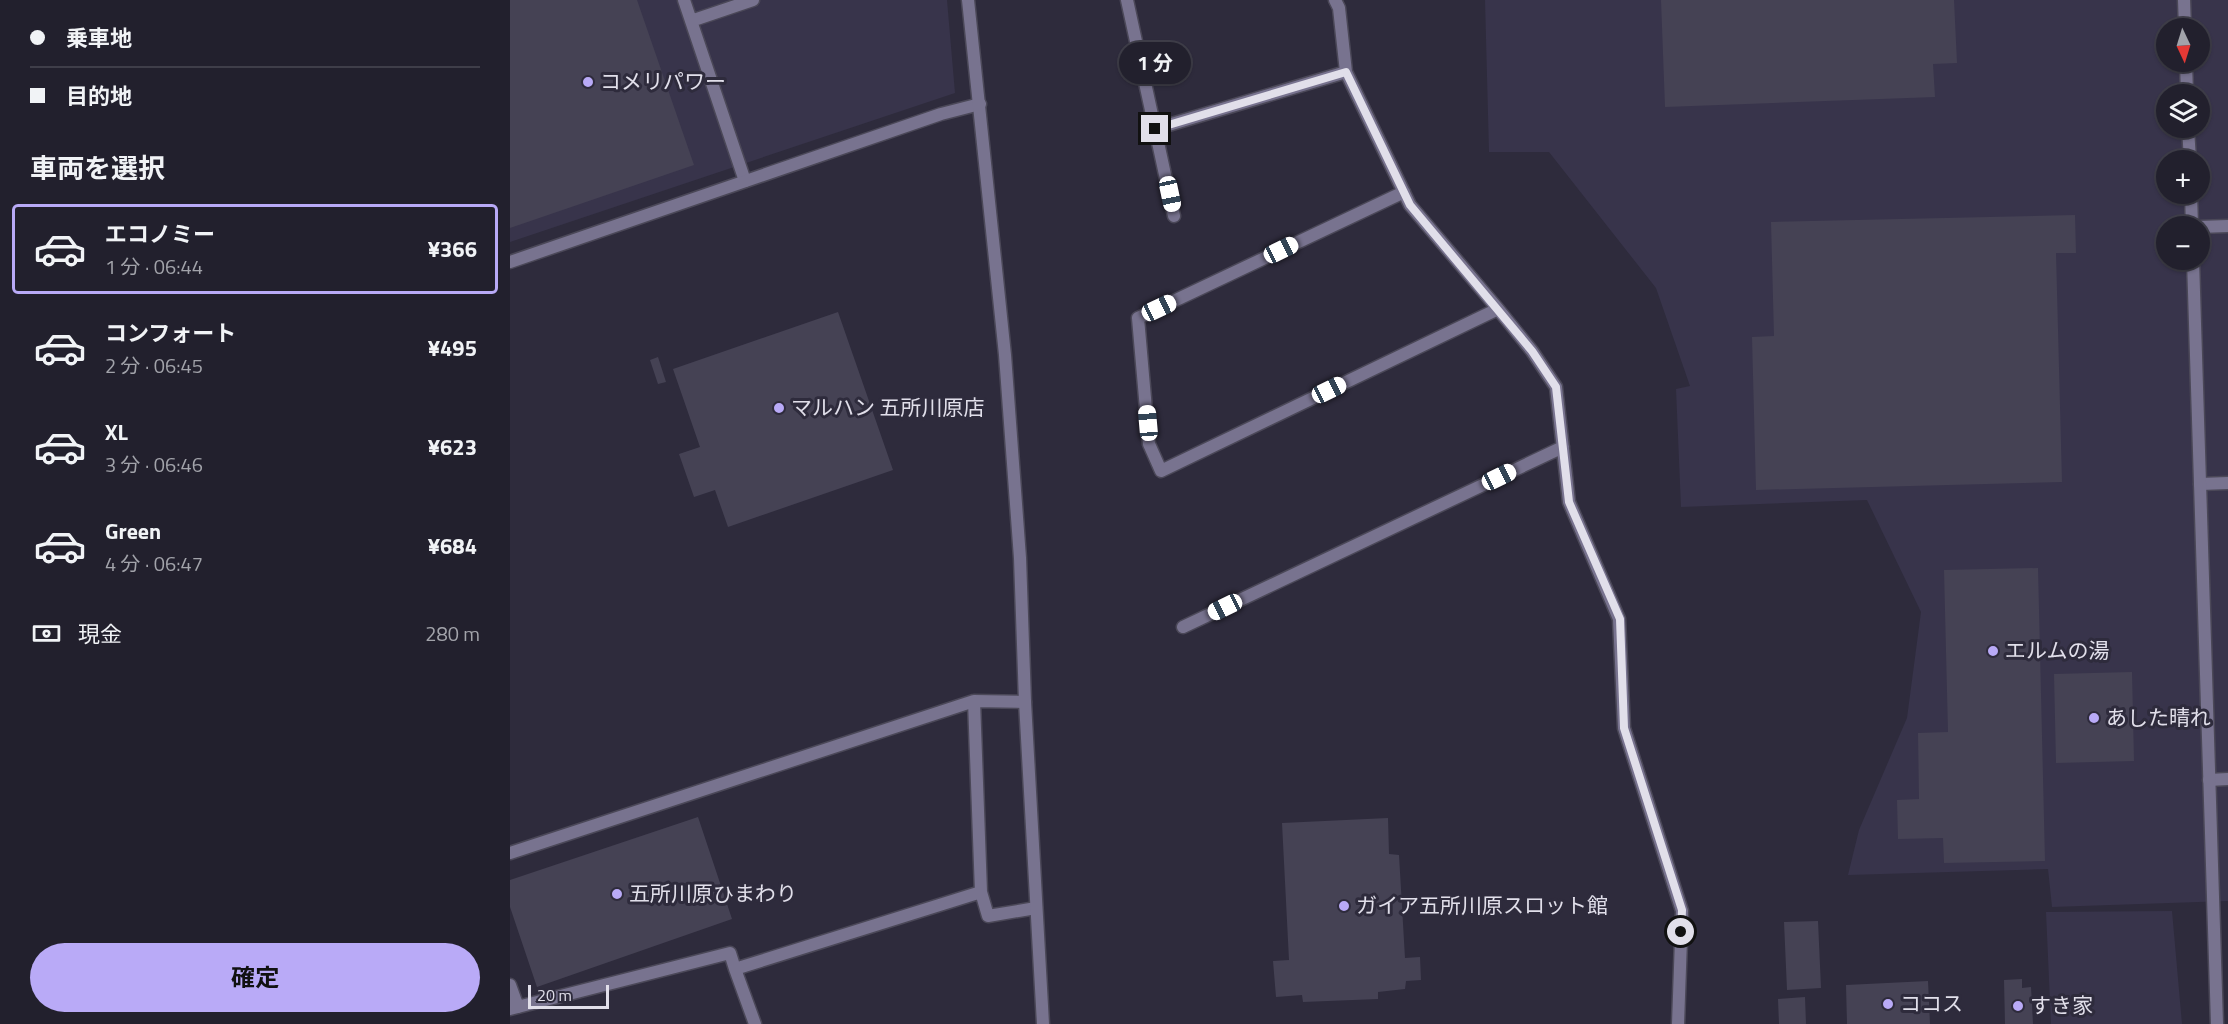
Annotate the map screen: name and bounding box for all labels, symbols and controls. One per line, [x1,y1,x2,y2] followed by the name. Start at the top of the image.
[2156,18,2210,72] north arrow
[2156,18,2210,270] map controls
[66,21,132,55] text: 乗車地
[1119,42,1191,84] callout: 1 分
[1137,47,1173,78] text: 1 分
[600,65,726,97] place label: コメリパワー
[581,75,595,89] marker: コメリパワー
[66,79,132,113] text: 目的地
[2156,84,2210,138] button: layers
[1141,115,1168,142] route end
[30,147,165,188] text: 車両を選択
[2156,150,2210,204] button: +
[1157,175,1183,213] car
[2156,216,2210,270] button: −
[105,217,215,251] text: エコノミー
[33,222,87,276] icon: car
[428,232,477,266] text: ¥366
[1261,234,1301,266] car
[105,251,203,282] text: 1 分 · 06:44
[1139,292,1179,324] car
[105,316,236,350] text: コンフォート
[33,321,87,375] icon: car
[428,331,477,365] text: ¥495
[105,350,203,381] text: 2 分 · 06:45
[1309,374,1349,406] car
[791,391,985,423] place label: マルハン 五所川原店
[772,401,786,415] marker: マルハン 五所川原店
[1137,404,1159,442] car
[105,415,128,449] text: XL
[33,420,87,474] icon: car
[428,430,477,464] text: ¥623
[105,449,203,480] text: 3 分 · 06:46
[1479,461,1519,493] car
[105,514,161,548] text: Green
[33,519,87,573] icon: car
[428,529,477,563] text: ¥684
[105,548,203,579] text: 4 分 · 06:47
[1205,591,1245,623] car
[30,617,63,650] icon: cash
[78,617,122,651] text: 現金
[425,618,480,649] text: 280 m
[2005,634,2110,666] place label: エルムの湯
[1986,644,2000,658] marker: エルムの湯
[2106,701,2211,733] place label: あした晴れ
[2087,711,2101,725] marker: あした晴れ
[629,877,797,909] place label: 五所川原ひまわり
[610,887,624,901] marker: 五所川原ひまわり
[1356,889,1608,921] place label: ガイア五所川原スロット館
[1337,899,1351,913] marker: ガイア五所川原スロット館
[1667,918,1694,945] route start
[30,943,480,1012] button: 確定
[528,982,609,1010] scale bar
[537,983,572,1007] text: 20 m
[1900,987,1963,1019] place label: ココス
[2030,989,2093,1021] place label: すき家
[1881,997,1895,1011] marker: ココス
[2011,999,2025,1013] marker: すき家

